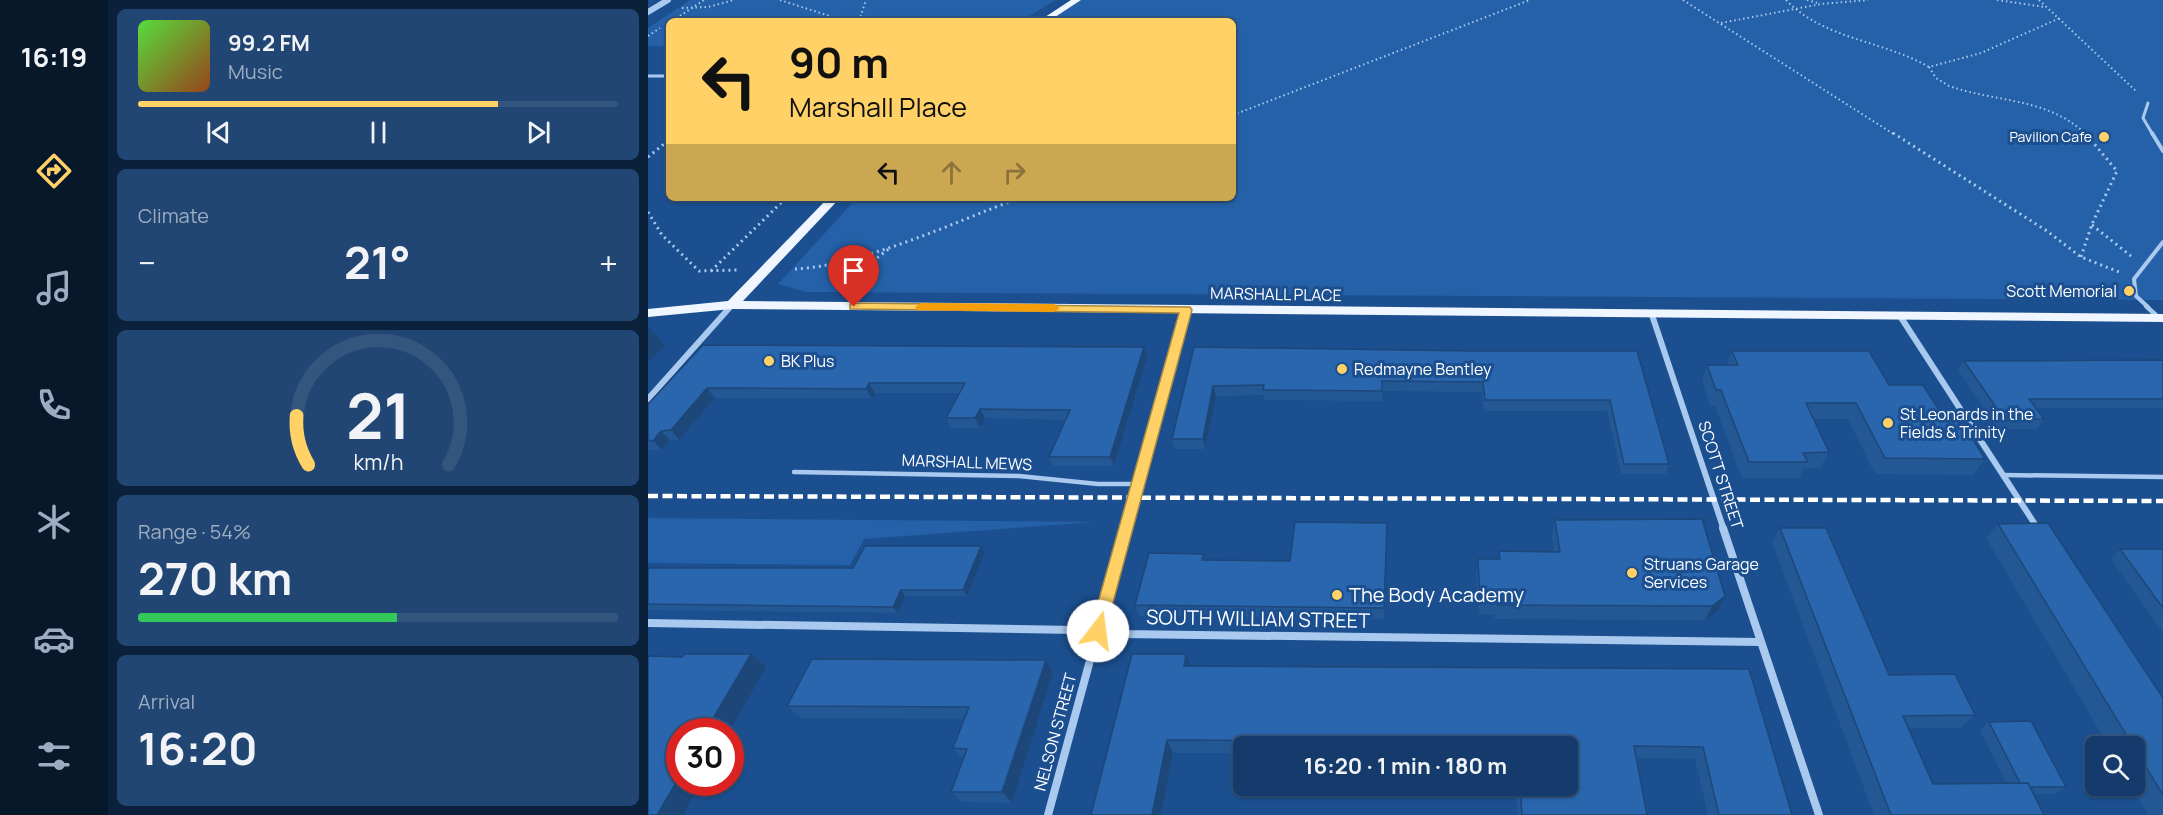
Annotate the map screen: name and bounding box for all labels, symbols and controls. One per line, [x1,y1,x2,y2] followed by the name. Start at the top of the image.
[228,28,310,58] text: 99.2 FM
[789,33,889,91] text: 90 m
[21,38,87,75] text: 16:19
[690,42,768,120] icon: left
[228,58,283,85] text: Music
[789,88,967,125] text: Marshall Place
[202,116,235,149] icon: previous
[362,116,395,149] icon: pause
[522,116,555,149] icon: next
[2009,127,2092,146] place label: Pavilion Cafe
[2097,130,2111,144] marker: Pavilion Cafe
[33,150,75,192] icon: directions
[872,156,905,189] icon: left
[935,156,968,189] icon: ahead
[998,156,1031,189] icon: right
[138,202,209,229] text: Climate
[344,231,411,293] text: 21°
[138,240,156,285] text: −
[599,240,618,285] text: +
[828,245,879,307] pin
[837,254,870,287] icon: arrive
[33,267,75,309] icon: music
[2006,280,2117,302] place label: Scott Memorial
[1210,282,1342,306] street label: MARSHALL PLACE
[2122,284,2136,298] marker: Scott Memorial
[781,350,835,372] place label: BK Plus
[762,354,776,368] marker: BK Plus
[1354,358,1492,380] place label: Redmayne Bentley
[1335,362,1349,376] marker: Redmayne Bentley
[346,372,410,458] text: 21
[33,384,75,426] icon: phone
[1900,403,2033,443] place label: St Leonards in the Fields & Trinity
[1881,416,1895,430] marker: St Leonards in the Fields & Trinity
[1693,418,1749,532] street label: SCOTT STREET
[353,447,403,476] text: km/h
[901,449,1033,475] street label: MARSHALL MEWS
[33,501,75,543] icon: climate
[138,518,251,545] text: Range · 54%
[138,547,292,609] text: 270 km
[1644,553,1759,593] place label: Struans Garage Services
[1625,566,1639,580] marker: Struans Garage Services
[1349,581,1525,608] place label: The Body Academy
[1330,588,1344,602] marker: The Body Academy
[1066,599,1130,663] position arrow
[1146,603,1370,634] street label: SOUTH WILLIAM STREET
[33,618,75,660] icon: car
[1029,670,1081,793] street label: NELSON STREET
[138,688,195,715] text: Arrival
[138,717,258,779] text: 16:20
[666,718,744,796] speed limit sign: 30
[33,735,75,777] icon: filters
[2085,736,2145,796] map controls
[2085,736,2145,796] button: search
[1304,751,1507,781] text: 16:20 · 1 min · 180 m

